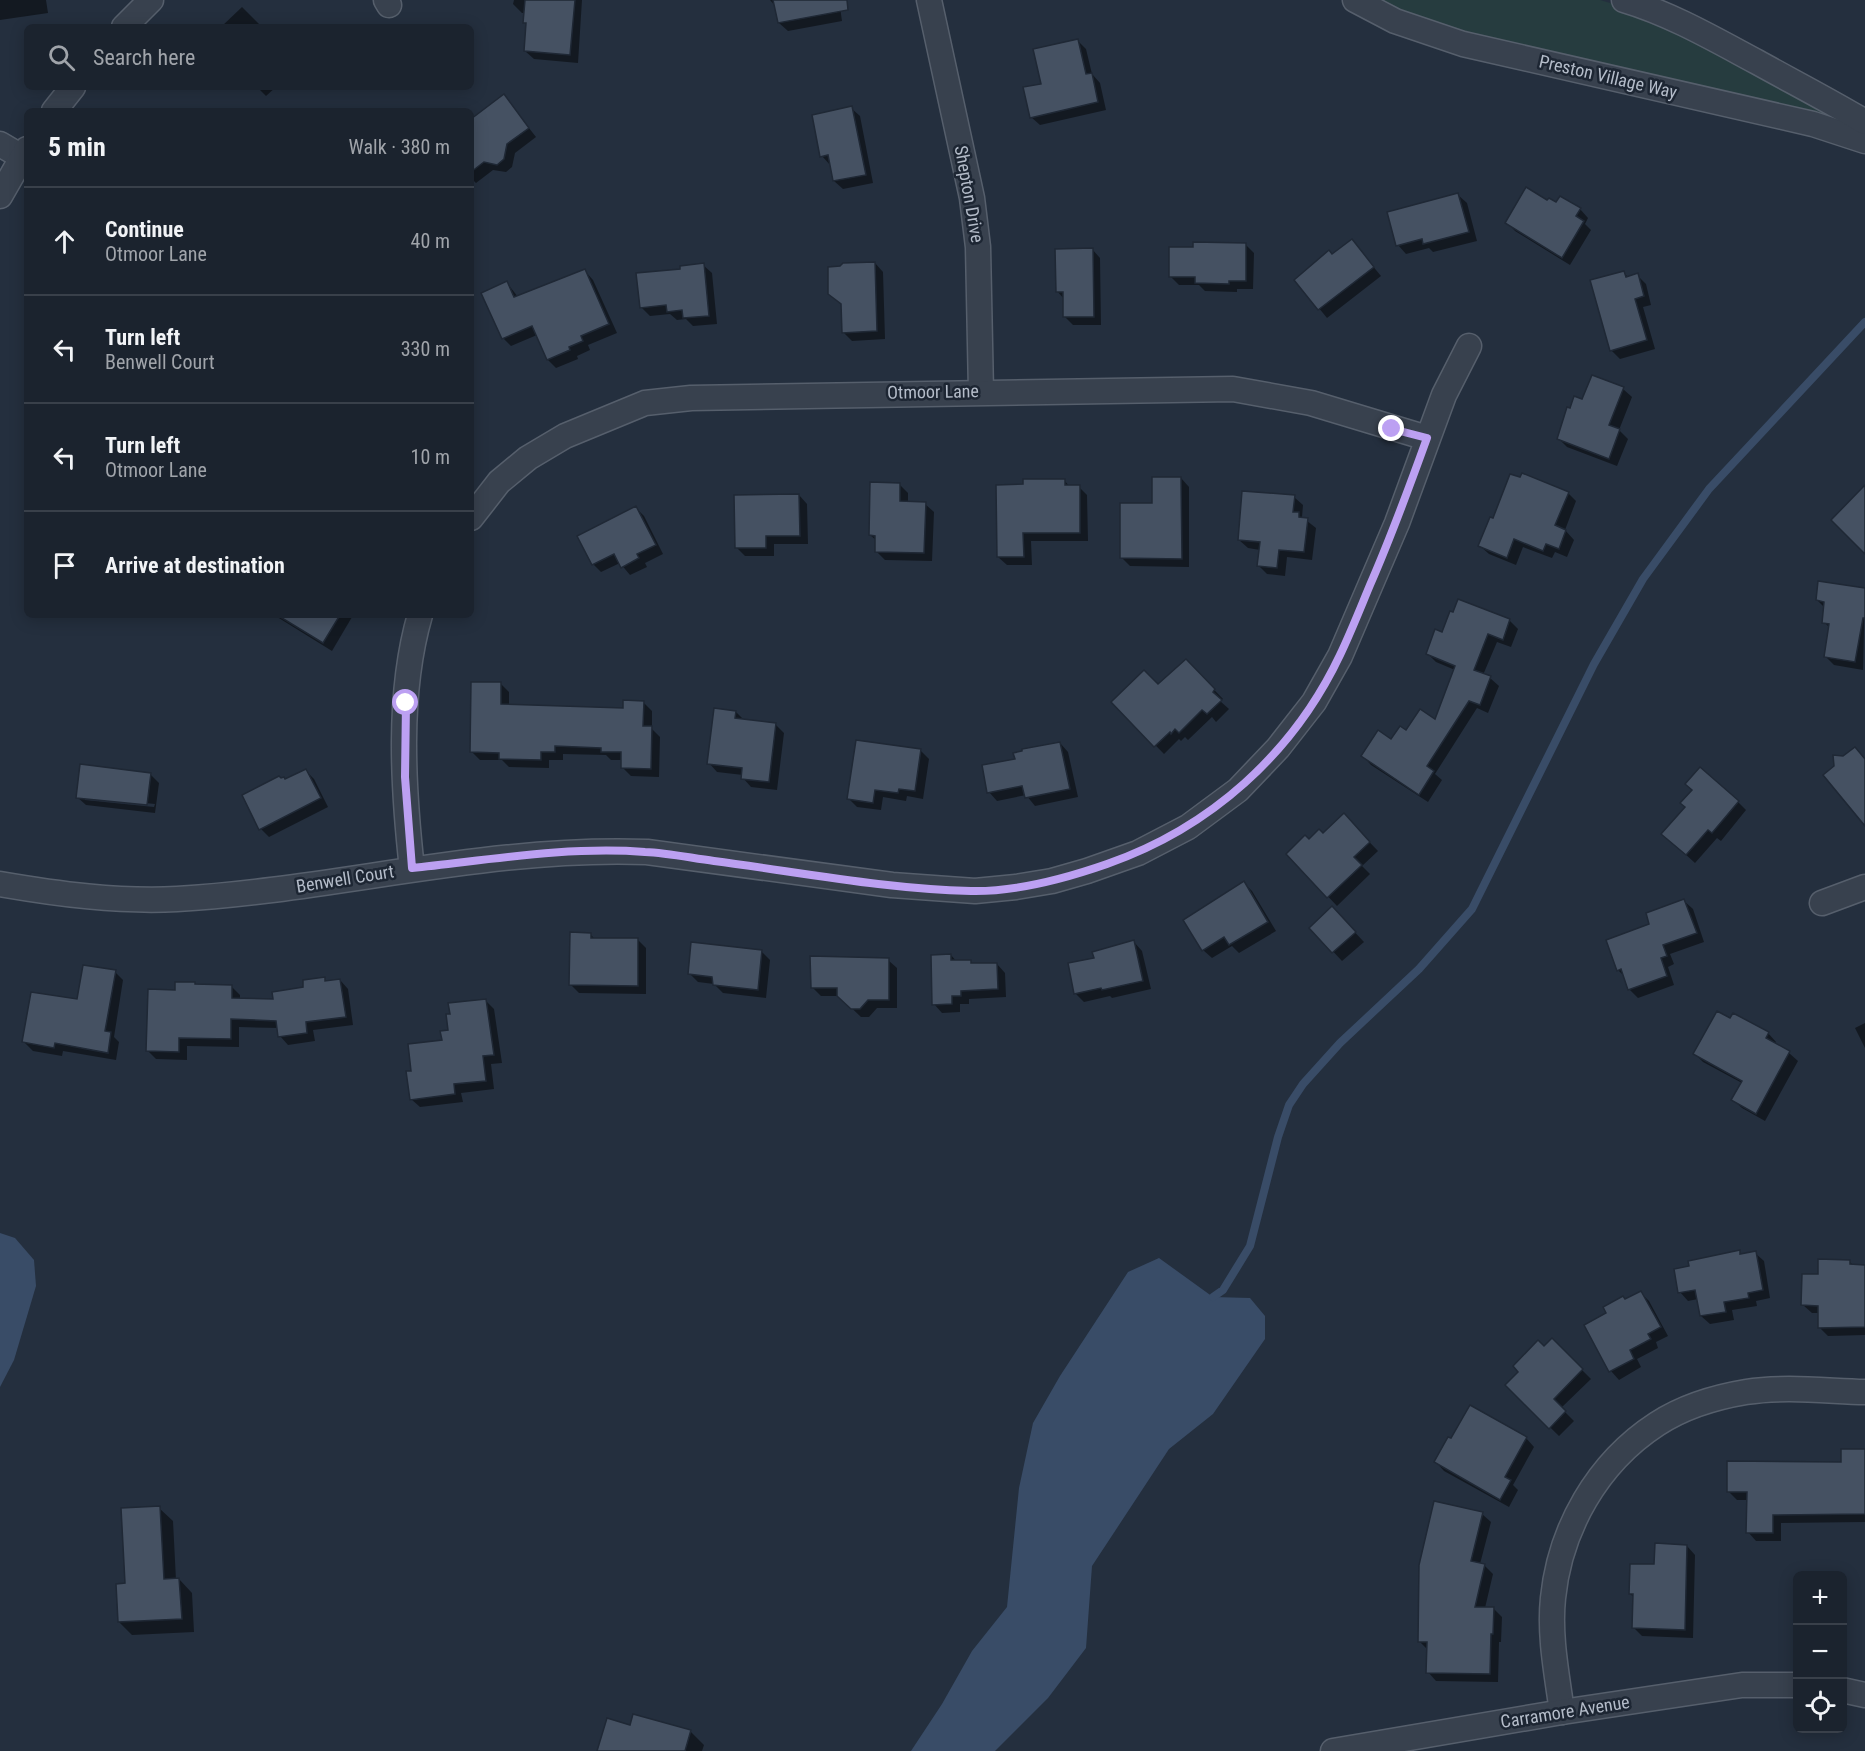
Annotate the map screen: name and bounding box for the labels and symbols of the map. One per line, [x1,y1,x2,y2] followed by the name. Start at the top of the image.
[1537,50,1680,103] street label: Preston Village Way
[951,144,988,244] street label: Shepton Drive
[887,380,979,403] street label: Otmoor Lane
[1378,415,1404,441] route end
[392,689,418,715] route start
[295,860,395,897] street label: Benwell Court
[1499,1691,1631,1732] street label: Carramore Avenue

